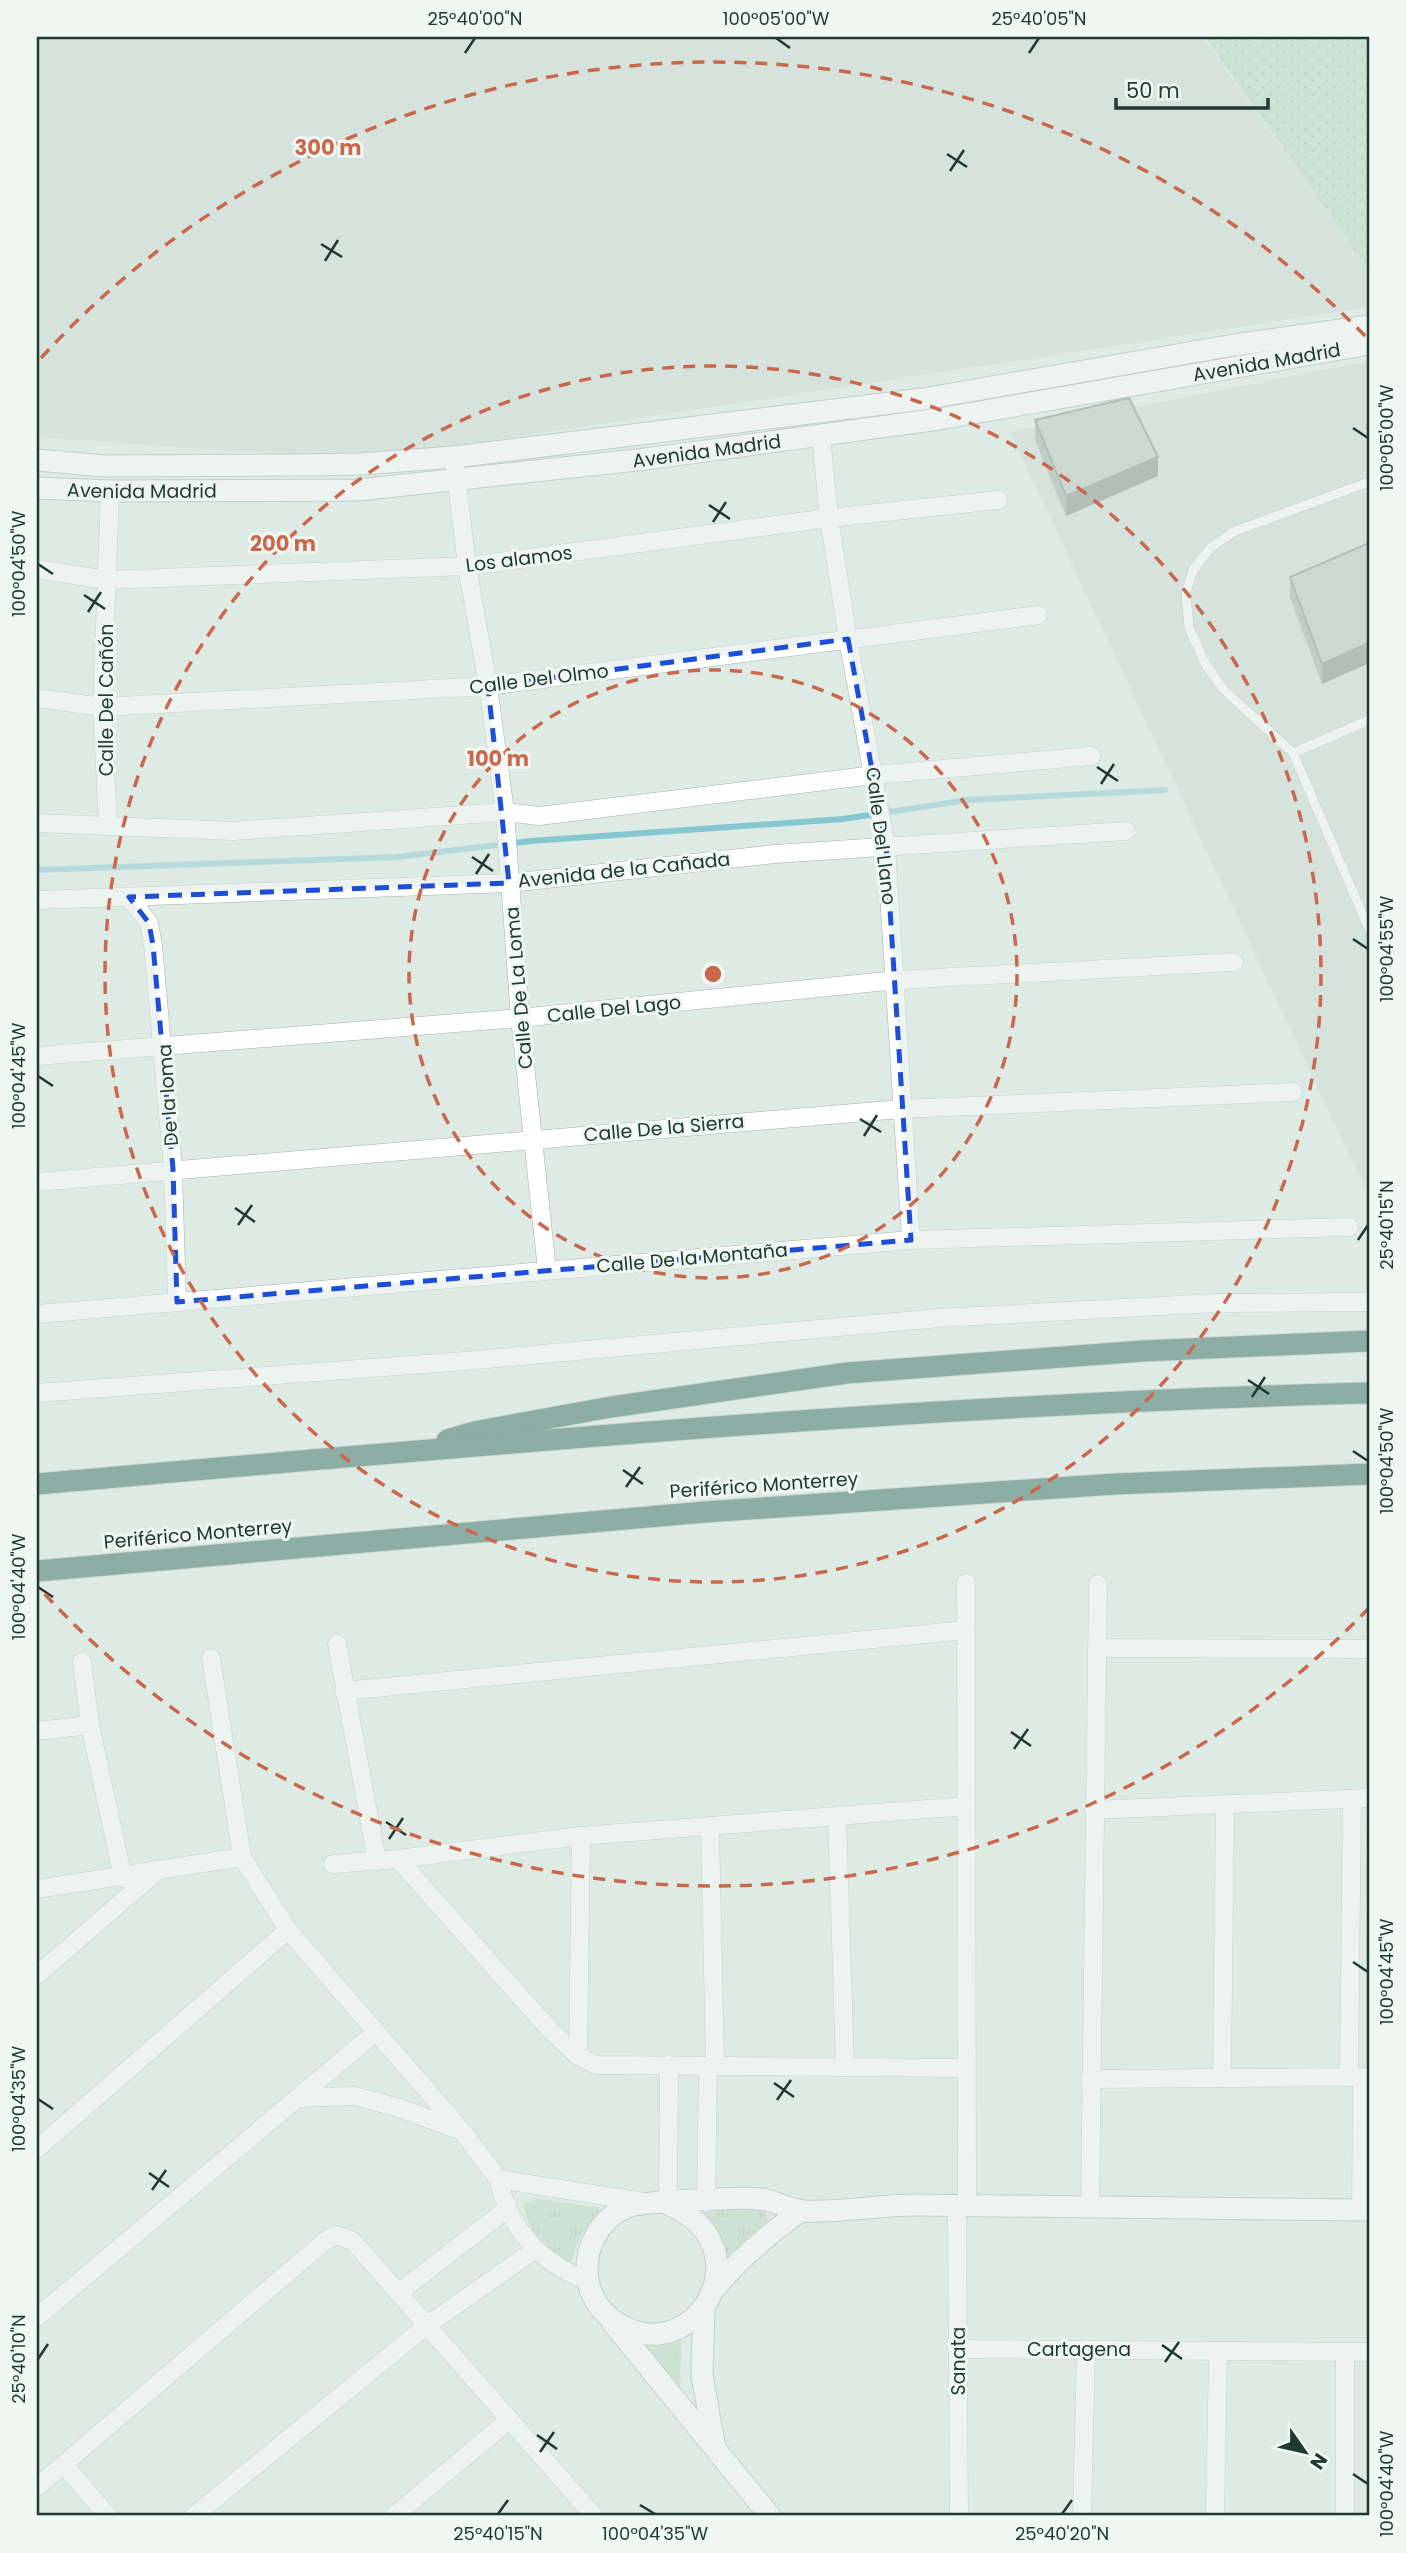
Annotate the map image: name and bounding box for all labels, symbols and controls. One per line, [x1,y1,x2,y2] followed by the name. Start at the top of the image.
[427,6,523,31] text: 25°40'00"N
[723,6,830,31] text: 100°05'00"W
[991,6,1087,31] text: 25°40'05"N
[1116,66,1268,110] scale bar
[1126,76,1180,105] text: 50 m
[295,133,361,162] text: 300 m
[1191,336,1343,388] street label: Avenida Madrid
[1374,384,1399,491] text: 100°05'00"W
[631,427,783,474] street label: Avenida Madrid
[67,476,217,505] street label: Avenida Madrid
[6,510,31,617] text: 100°04'50"W
[250,529,316,558] text: 200 m
[464,539,574,579] street label: Los alamos
[93,624,120,776] street label: Calle Del Cañón
[468,657,610,701] street label: Calle Del Olmo
[467,744,529,773] text: 100 m
[859,766,903,906] street label: Calle Del Llano
[517,845,731,895] street label: Avenida de la Cañada
[1374,895,1399,1002] text: 100°04'55"W
[498,906,540,1070] street label: Calle De La Loma
[701,962,725,986] centre of rings
[546,989,682,1029] street label: Calle Del Lago
[6,1022,31,1129] text: 100°04'45"W
[151,1043,185,1147] street label: De la loma
[583,1108,745,1148] street label: Calle De la Sierra
[1374,1180,1399,1270] text: 25°40'15"N
[595,1236,789,1280] street label: Calle De la Montaña
[1374,1407,1399,1514] text: 100°04'50"W
[669,1465,860,1505] street label: Periférico Monterrey
[103,1512,294,1556] street label: Periférico Monterrey
[6,1533,31,1640] text: 100°04'40"W
[1374,1918,1399,2025] text: 100°04'45"W
[6,2046,31,2152] text: 100°04'35"W
[6,2314,31,2404] text: 25°40'10"N
[945,2327,972,2395] street label: Sanata
[1027,2336,1131,2363] street label: Cartagena
[1270,2416,1340,2486] north arrow
[1374,2430,1399,2537] text: 100°04'40"W
[1303,2448,1334,2475] text: N
[453,2521,543,2546] text: 25°40'15"N
[602,2521,708,2546] text: 100°04'35"W
[1015,2521,1109,2546] text: 25°40'20"N

